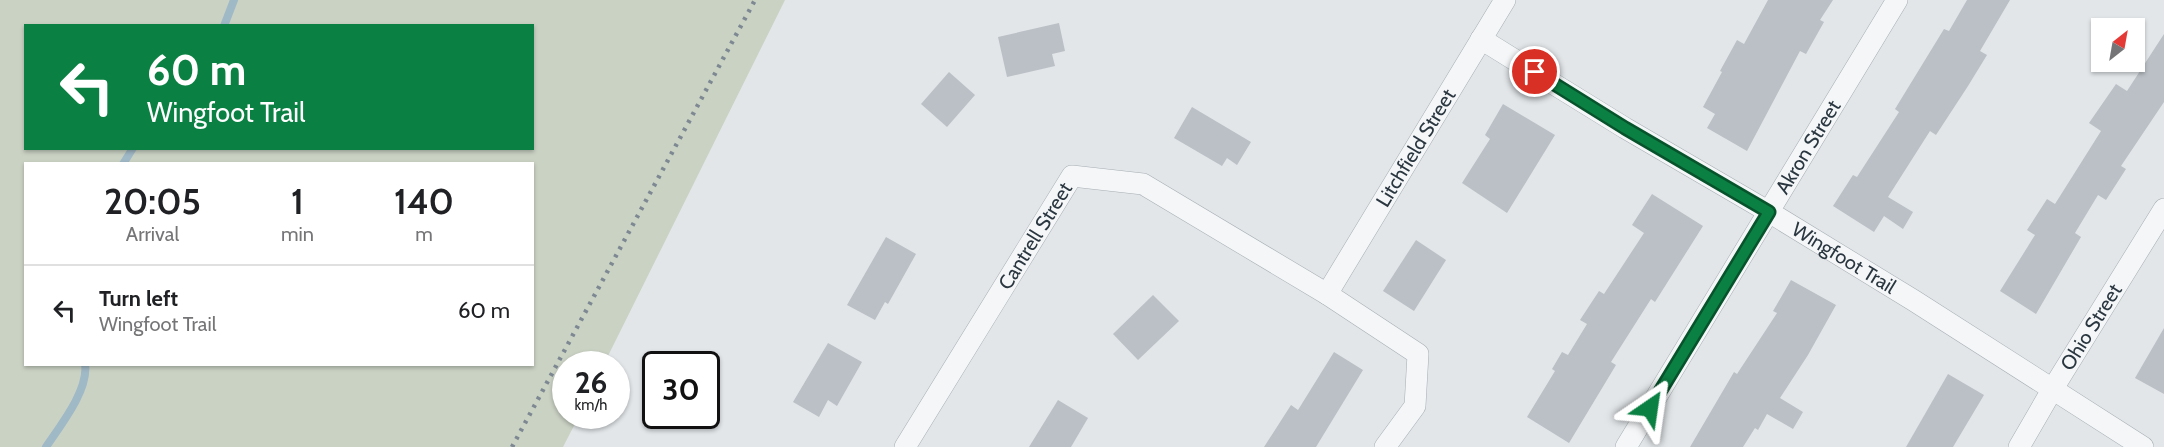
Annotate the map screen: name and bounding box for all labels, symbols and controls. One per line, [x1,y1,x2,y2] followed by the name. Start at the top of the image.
[2091,18,2145,72] north arrow
[2091,18,2145,72] map controls
[147,44,246,96] text: 60 m
[1509,46,1560,97] pin
[48,48,126,126] icon: left
[1518,55,1551,88] icon: arrive
[1371,84,1461,211] street label: Litchfield Street
[1770,95,1846,198] street label: Akron Street
[147,96,305,129] text: Wingfoot Trail
[993,178,1077,294] street label: Cantrell Street
[104,179,201,223] text: 20:05
[291,179,304,223] text: 1
[394,179,454,223] text: 140
[1788,217,1901,299] street label: Wingfoot Trail
[126,222,179,246] text: Arrival
[281,222,314,246] text: min
[415,222,433,246] text: m
[2055,279,2127,375] street label: Ohio Street
[99,285,178,312] text: Turn left
[48,294,81,327] icon: left
[458,297,510,324] text: 60 m
[99,312,216,336] text: Wingfoot Trail
[642,351,720,429] speed limit sign: 30
[575,364,607,401] text: 26
[1618,376,1682,440] position arrow
[575,396,607,414] text: km/h

